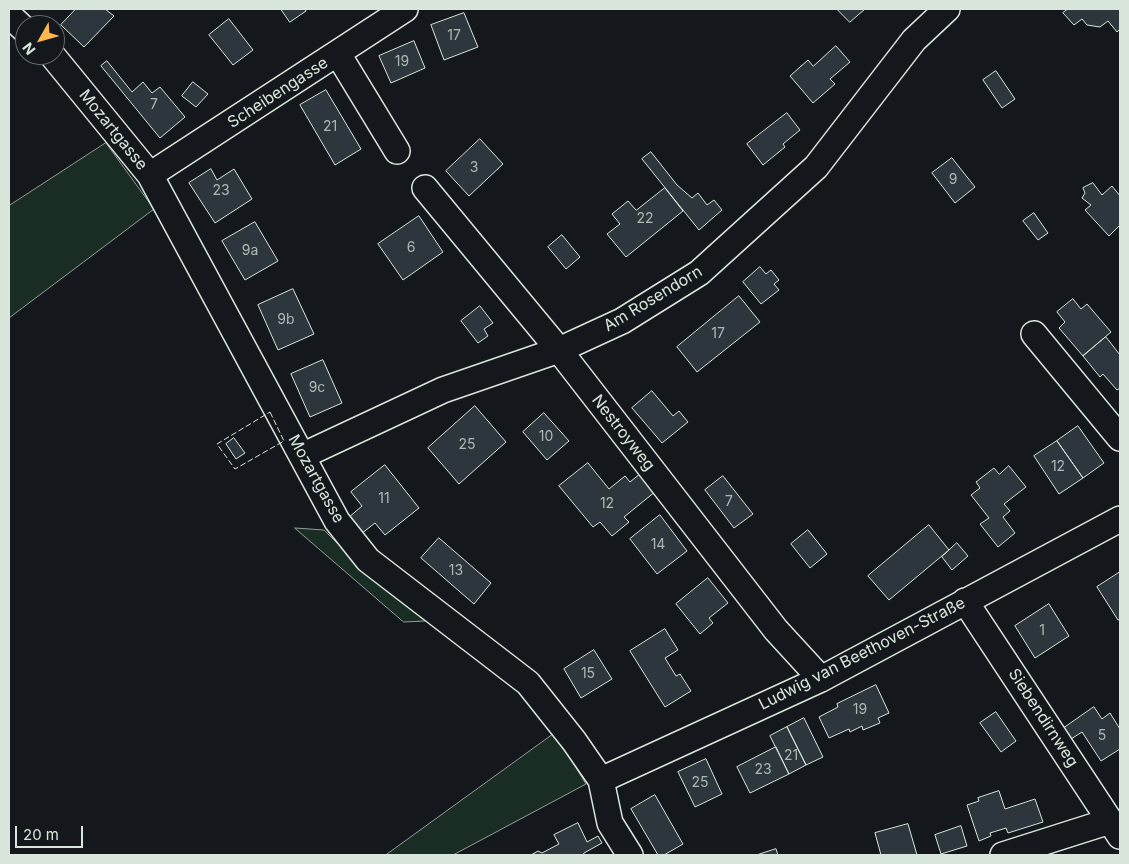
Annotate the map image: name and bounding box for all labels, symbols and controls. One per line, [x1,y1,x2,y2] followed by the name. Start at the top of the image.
[15,15,65,65] north arrow
[447,28,461,44] house number: 17
[19,39,39,58] text: N
[224,53,332,133] street label: Scheibengasse
[395,54,409,70] house number: 19
[75,86,151,174] street label: Mozartgasse
[150,97,158,113] house number: 7
[323,119,337,135] house number: 21
[470,160,478,176] house number: 3
[949,172,957,188] house number: 9
[212,183,230,199] house number: 23
[636,211,654,227] house number: 22
[407,240,415,256] house number: 6
[242,243,258,259] house number: 9a
[600,262,706,336] street label: Am Rosendorn
[277,312,295,328] house number: 9b
[711,326,725,342] house number: 17
[309,380,325,396] house number: 9c
[587,391,659,475] street label: Nestroyweg
[539,429,553,445] house number: 10
[284,431,348,527] street label: Mozartgasse
[458,437,476,453] house number: 25
[1051,459,1065,475] house number: 12
[378,491,390,507] house number: 11
[725,494,733,510] house number: 7
[600,496,614,512] house number: 12
[651,537,665,553] house number: 14
[449,563,463,579] house number: 13
[756,593,968,715] street label: Ludwig van Beethoven-Straße
[1039,623,1045,639] house number: 1
[1004,665,1082,771] street label: Siebendirnweg
[581,666,595,682] house number: 15
[853,702,867,718] house number: 19
[1098,728,1106,744] house number: 5
[784,748,798,764] house number: 21
[754,762,772,778] house number: 23
[691,775,709,791] house number: 25
[18,816,85,848] scale bar
[23,825,59,844] text: 20 m

